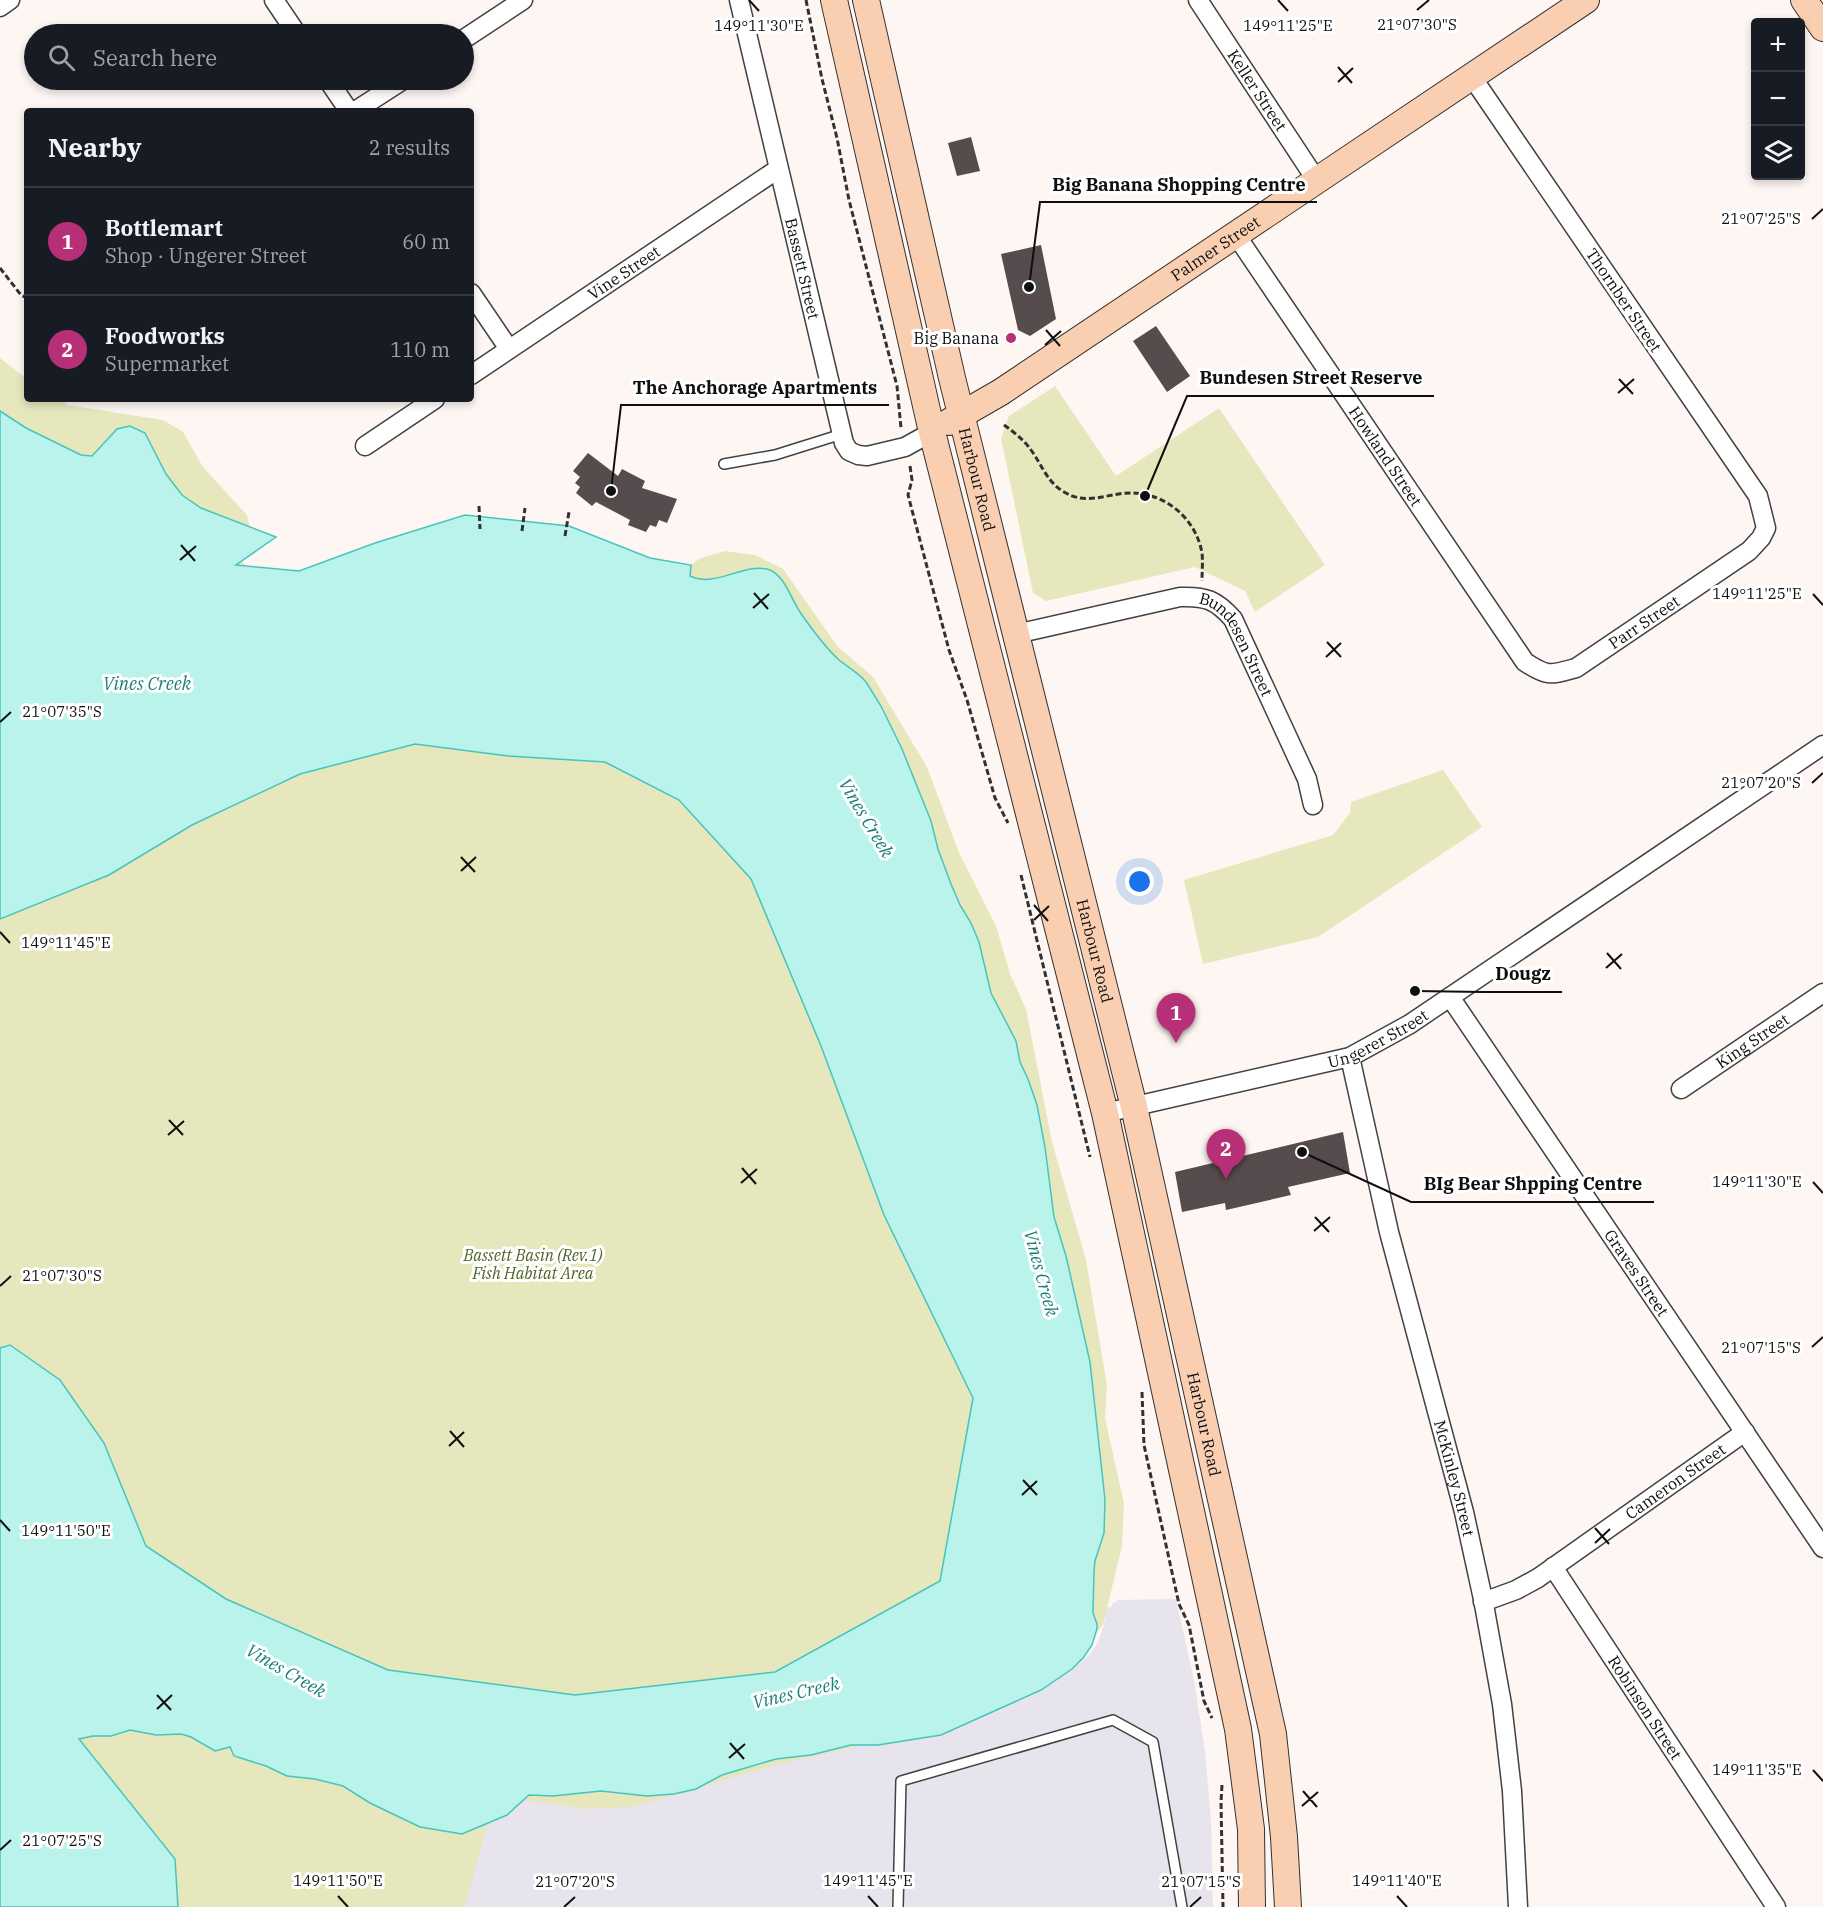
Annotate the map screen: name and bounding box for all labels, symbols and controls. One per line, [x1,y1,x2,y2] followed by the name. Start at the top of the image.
[1377,15,1457,34] text: 21°07'30"S
[714,16,804,35] text: 149°11'30"E
[1243,16,1333,35] text: 149°11'25"E
[1751,18,1805,180] map controls
[1751,18,1805,72] button: +
[24,24,474,90] search box
[45,41,78,74] icon: search
[93,43,217,72] text: Search here
[1223,46,1292,135] street label: Keller Street
[1751,72,1805,126] button: −
[1751,126,1805,180] button: layers
[48,130,142,164] text: Nearby
[369,134,450,161] text: 2 results
[1040,166,1317,202] callout: Big Banana Shopping Centre
[1052,173,1306,196] text: Big Banana Shopping Centre
[1721,209,1801,228] text: 21°07'25"S
[1167,211,1264,285] street label: Palmer Street
[105,213,223,242] text: Bottlemart
[781,216,824,322] street label: Bassett Street
[62,228,74,255] text: 1
[402,228,450,255] text: 60 m
[584,241,664,304] street label: Vine Street
[105,242,307,269] text: Shop · Ungerer Street
[1582,244,1666,356] street label: Thornber Street
[105,321,225,350] text: Foodworks
[913,328,999,348] place label: Big Banana
[1004,331,1018,345] marker: Big Banana
[62,336,74,363] text: 2
[390,336,450,363] text: 110 m
[105,350,229,377] text: Supermarket
[1187,360,1434,396] callout: Bundesen Street Reserve
[1199,366,1423,389] text: Bundesen Street Reserve
[621,369,889,405] callout: The Anchorage Apartments
[633,376,877,399] text: The Anchorage Apartments
[1345,402,1427,510] street label: Howland Street
[955,425,1000,533] street label: Harbour Road
[1712,584,1802,603] text: 149°11'25"E
[1197,588,1277,700] street label: Bundesen Street
[1605,591,1684,653] street label: Parr Street
[103,672,192,695] water label: Vines Creek
[22,702,102,721] text: 21°07'35"S
[1721,773,1801,792] text: 21°07'20"S
[834,774,899,862] water label: Vines Creek
[1125,867,1154,896] your location
[1072,897,1118,1005] street label: Harbour Road
[21,933,111,952] text: 149°11'45"E
[1483,956,1562,992] callout: Dougz
[1495,962,1551,985] text: Dougz
[1156,994,1196,1043] pin: 1
[1326,1005,1432,1072] street label: Ungerer Street
[1712,1009,1793,1073] street label: King Street
[1206,1130,1246,1179] pin: 2
[1411,1166,1654,1202] callout: BIg Bear Shpping Centre
[1424,1172,1642,1195] text: BIg Bear Shpping Centre
[1712,1172,1802,1191] text: 149°11'30"E
[1600,1225,1673,1320] street label: Graves Street
[1019,1227,1064,1319] water label: Vines Creek
[462,1245,603,1283] park label: Bassett Basin (Rev.1) Fish Habitat Area
[22,1266,102,1285] text: 21°07'30"S
[1721,1338,1801,1357] text: 21°07'15"S
[1183,1370,1226,1478] street label: Harbour Road
[1430,1418,1479,1538] street label: McKinley Street
[1621,1439,1729,1523] street label: Cameron Street
[21,1521,111,1540] text: 149°11'50"E
[242,1638,331,1703] water label: Vines Creek
[1604,1652,1687,1764] street label: Robinson Street
[750,1671,842,1714] water label: Vines Creek
[1712,1760,1802,1779] text: 149°11'35"E
[22,1831,102,1850] text: 21°07'25"S
[293,1871,383,1890] text: 149°11'50"E
[823,1871,913,1890] text: 149°11'45"E
[1352,1871,1442,1890] text: 149°11'40"E
[535,1872,615,1891] text: 21°07'20"S
[1161,1872,1241,1891] text: 21°07'15"S

